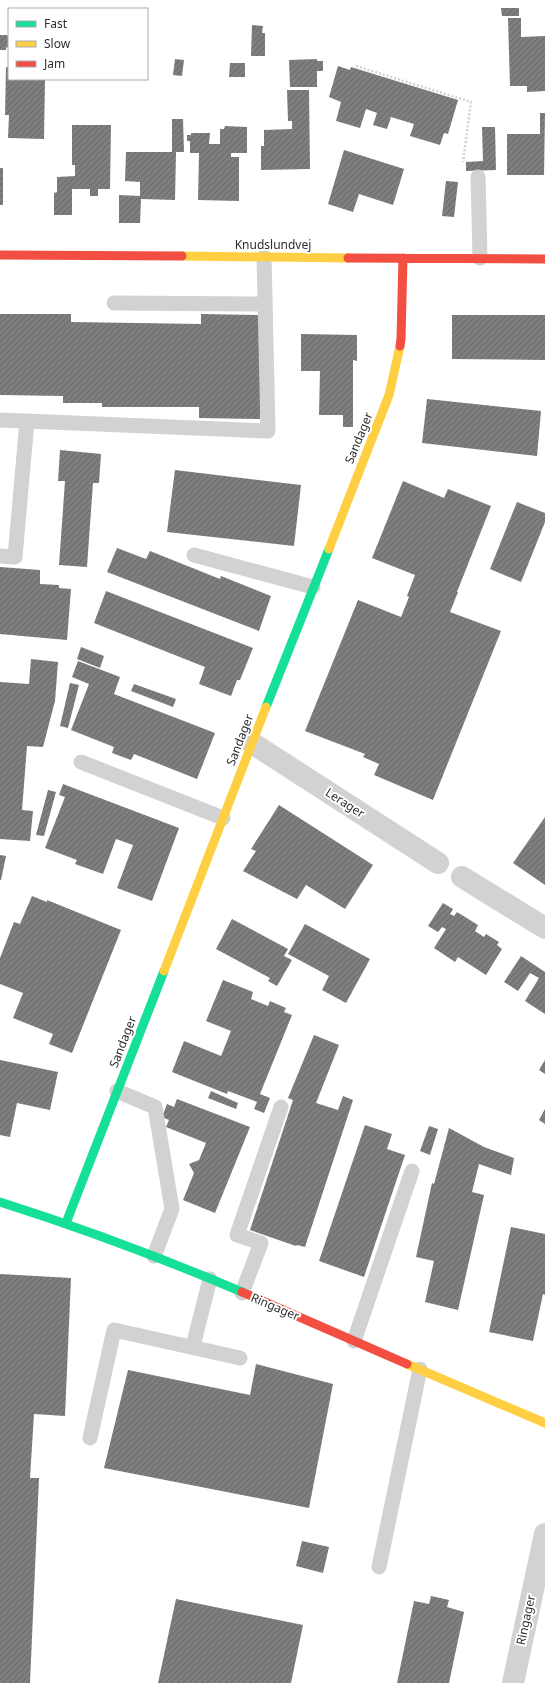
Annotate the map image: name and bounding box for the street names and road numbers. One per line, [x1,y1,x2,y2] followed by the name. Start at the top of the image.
[235,236,311,253] street label: Knudslundvej
[341,410,377,466] street label: Sandager
[222,712,257,768] street label: Sandager
[322,784,368,822] street label: Lerager
[105,1014,140,1070] street label: Sandager
[248,1289,302,1324] street label: Ringager
[512,1593,539,1647] street label: Ringager

